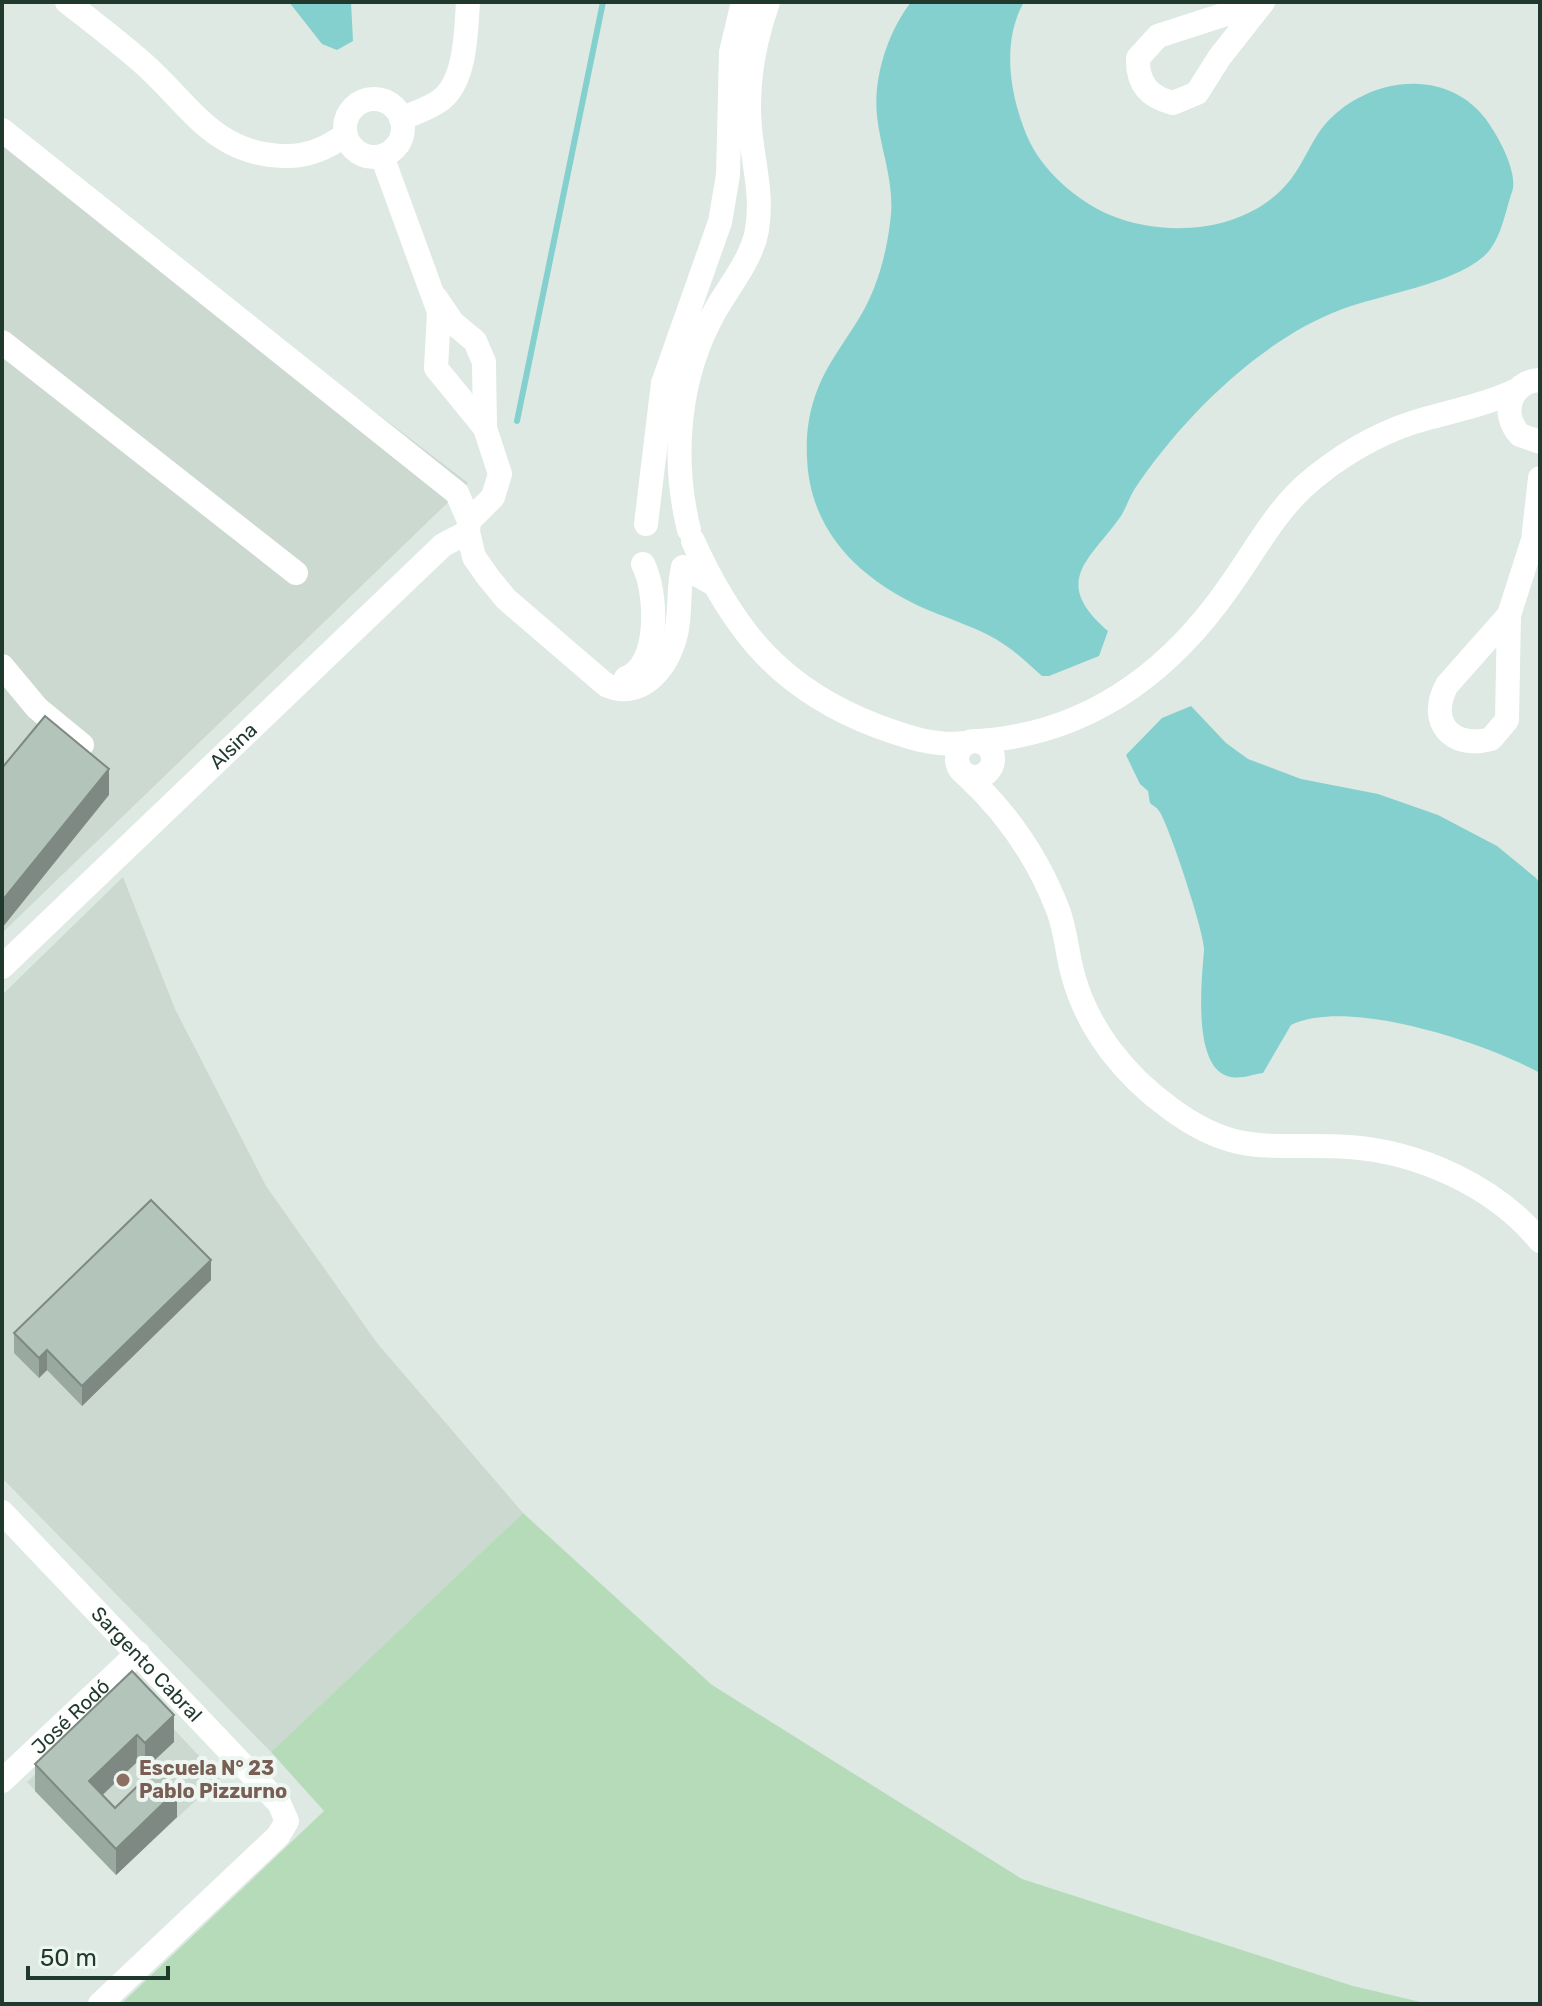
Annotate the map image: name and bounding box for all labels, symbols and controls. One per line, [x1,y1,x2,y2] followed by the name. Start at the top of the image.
[204,718,262,774] street label: Alsina
[86,1602,207,1727] street label: Sargento Cabral
[26,1674,114,1759] street label: José Rodó
[139,1756,287,1803] place label: Escuela N° 23 Pablo Pizzurno
[114,1771,132,1789] marker: Escuela N° 23 Pablo Pizzurno
[28,1930,168,1980] scale bar
[40,1944,97,1972] text: 50 m

